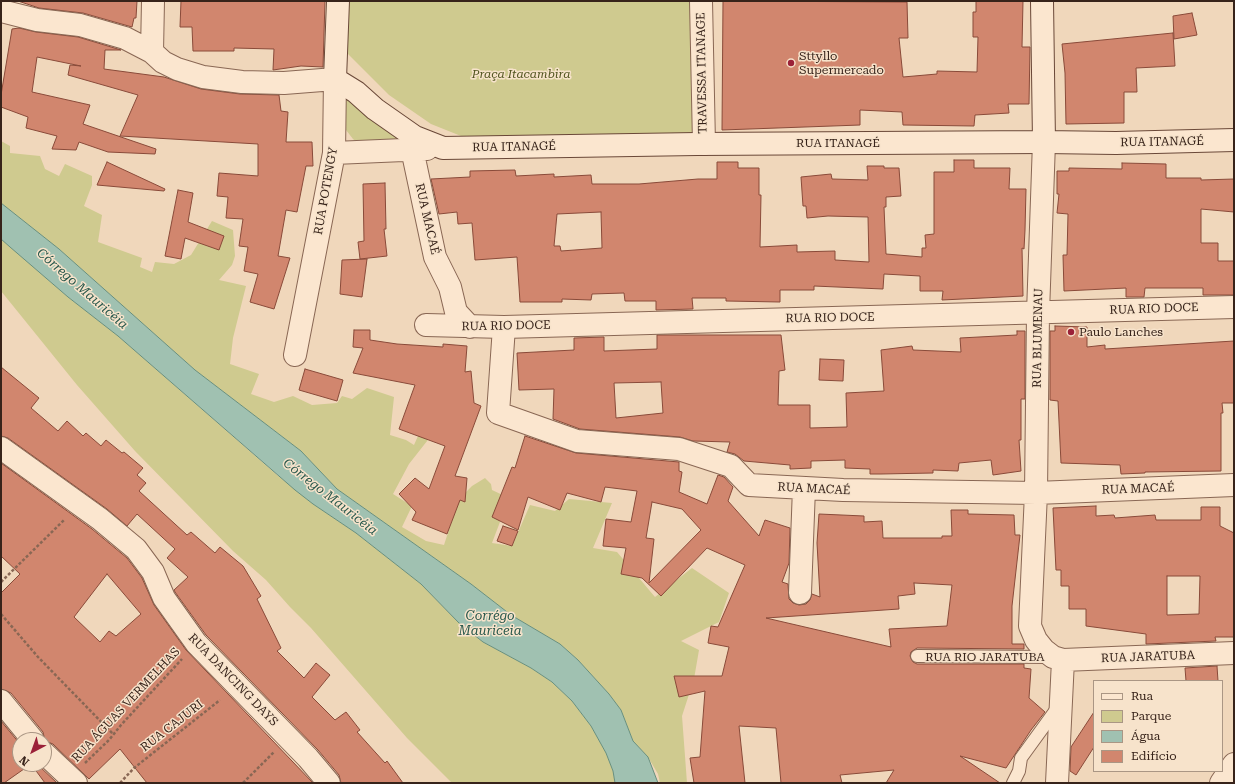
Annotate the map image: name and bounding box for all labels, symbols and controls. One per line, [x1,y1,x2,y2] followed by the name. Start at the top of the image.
[694,12,710,134] street label: TRAVESSA ITANAGE
[799,49,884,77] place label: Sttyllo Supermercado
[786,58,796,68] marker: Sttyllo Supermercado
[472,67,570,81] park label: Praça Itacambira
[1120,134,1204,150] street label: RUA ITANAGÉ
[796,136,880,150] street label: RUA ITANAGÉ
[472,139,556,155] street label: RUA ITANAGÉ
[311,146,341,236] street label: RUA POTENGY
[412,182,442,256] street label: RUA MACAÉ
[33,245,131,333] water label: Córrego Mauricéia
[1030,288,1046,388] street label: RUA BLUMENAU
[1109,300,1199,318] street label: RUA RIO DOCE
[785,310,875,326] street label: RUA RIO DOCE
[461,318,551,334] street label: RUA RIO DOCE
[1079,325,1163,339] place label: Paulo Lanches
[1066,327,1076,337] marker: Paulo Lanches
[280,455,380,539] water label: Córrego Mauricéia
[777,480,851,498] street label: RUA MACAÉ
[1101,481,1175,497] street label: RUA MACAÉ
[459,608,521,639] water label: Corrégo Mauriceia
[185,631,281,729] street label: RUA DANCING DAYS
[69,645,183,765] street label: RUA ÁGUAS VERMELHAS
[1101,648,1195,666] street label: RUA JARATUBA
[925,650,1045,664] street label: RUA RIO JARATUBA
[1093,680,1223,772] legend
[1131,689,1153,703] text: Rua
[138,697,206,755] street label: RUA CAJURI
[1131,709,1171,723] text: Parque
[1131,729,1160,743] text: Água
[12,732,52,772] north arrow
[1131,749,1177,763] text: Edifício
[17,753,32,768] text: N

